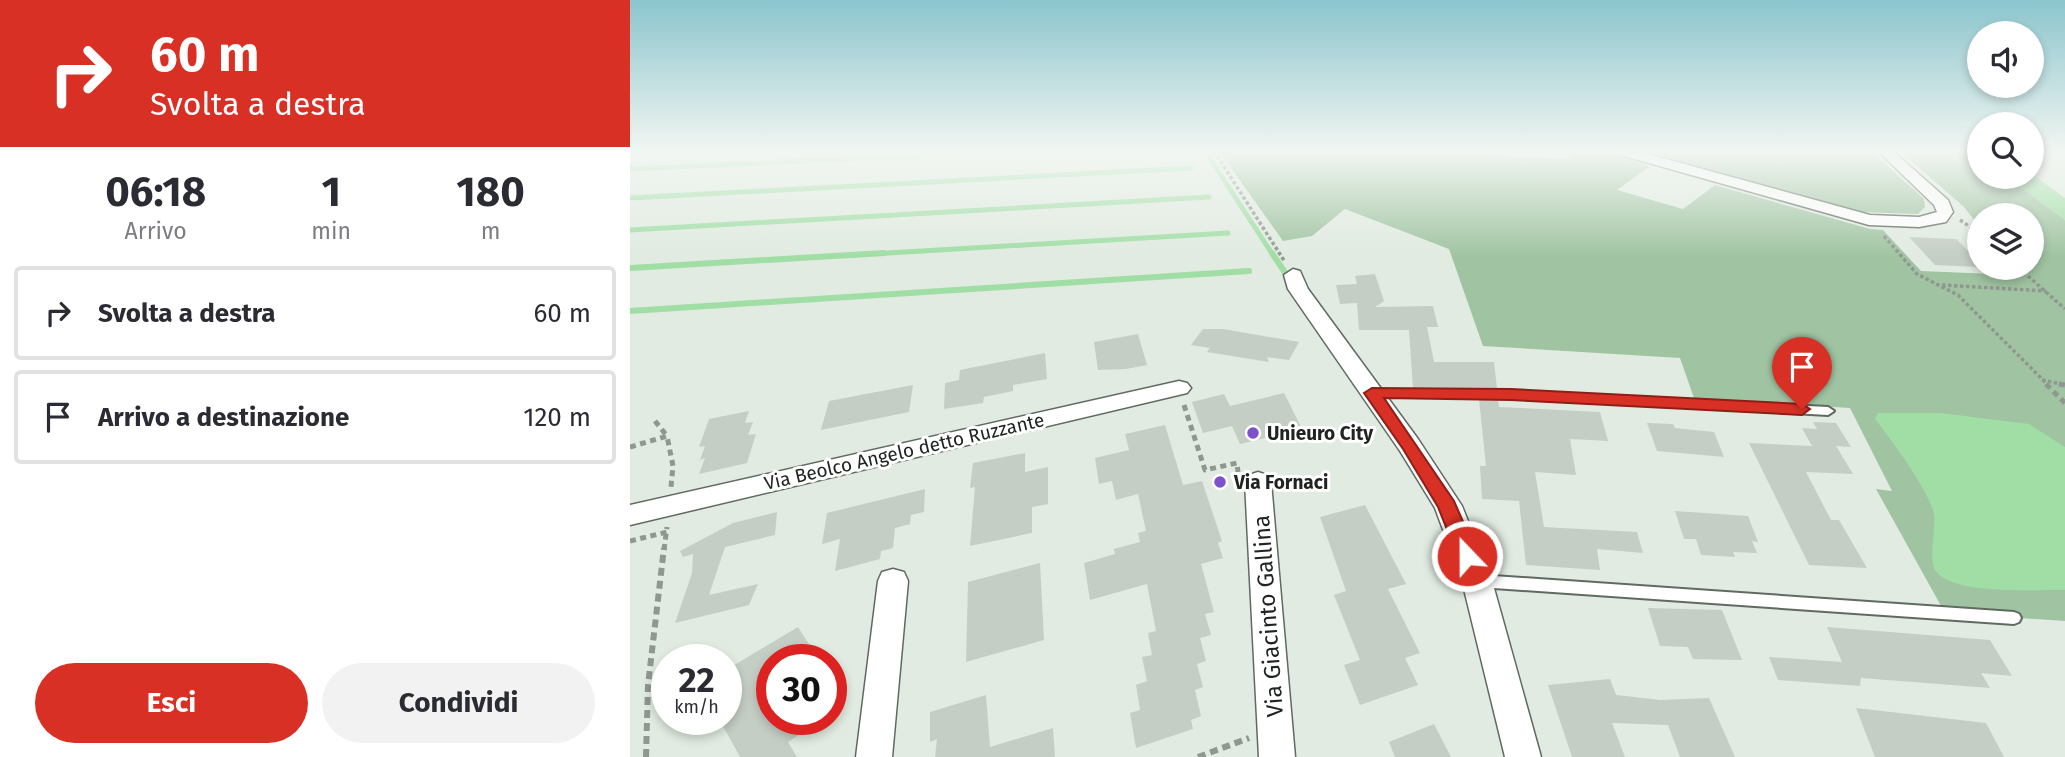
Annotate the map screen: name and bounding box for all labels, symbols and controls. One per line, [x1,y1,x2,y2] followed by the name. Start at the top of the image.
[1967,21,2044,280] map controls
[1967,21,2044,98] button: sound
[150,25,259,84] text: 60 m
[35,28,126,119] icon: right
[150,85,366,123] text: Svolta a destra
[1967,112,2044,189] button: search
[105,167,206,217] text: 06:18
[321,167,341,217] text: 1
[456,167,525,217] text: 180
[1967,203,2044,280] button: layers
[125,217,187,245] text: Arrivo
[311,217,351,245] text: min
[481,217,500,245] text: m
[39,294,77,332] icon: right
[98,298,276,329] text: Svolta a destra
[533,298,591,329] text: 60 m
[1772,337,1832,409] pin
[1783,348,1821,386] icon: arrive
[39,398,77,436] icon: arrive
[98,402,349,433] text: Arrivo a destinazione
[523,402,591,433] text: 120 m
[762,408,1046,495] street label: Via Beolco Angelo detto Ruzzante
[1267,422,1373,445] place label: Unieuro City
[1245,425,1261,441] marker: Unieuro City
[1233,471,1328,494] place label: Via Fornaci
[1212,474,1228,490] marker: Via Fornaci
[1247,514,1289,718] street label: Via Giacinto Gallina
[1430,519,1504,593] position arrow
[756,644,847,735] speed limit sign: 30
[678,659,715,701] text: 22
[35,663,308,743] button: Esci
[322,663,595,743] button: Condividi
[674,696,719,718] text: km/h

